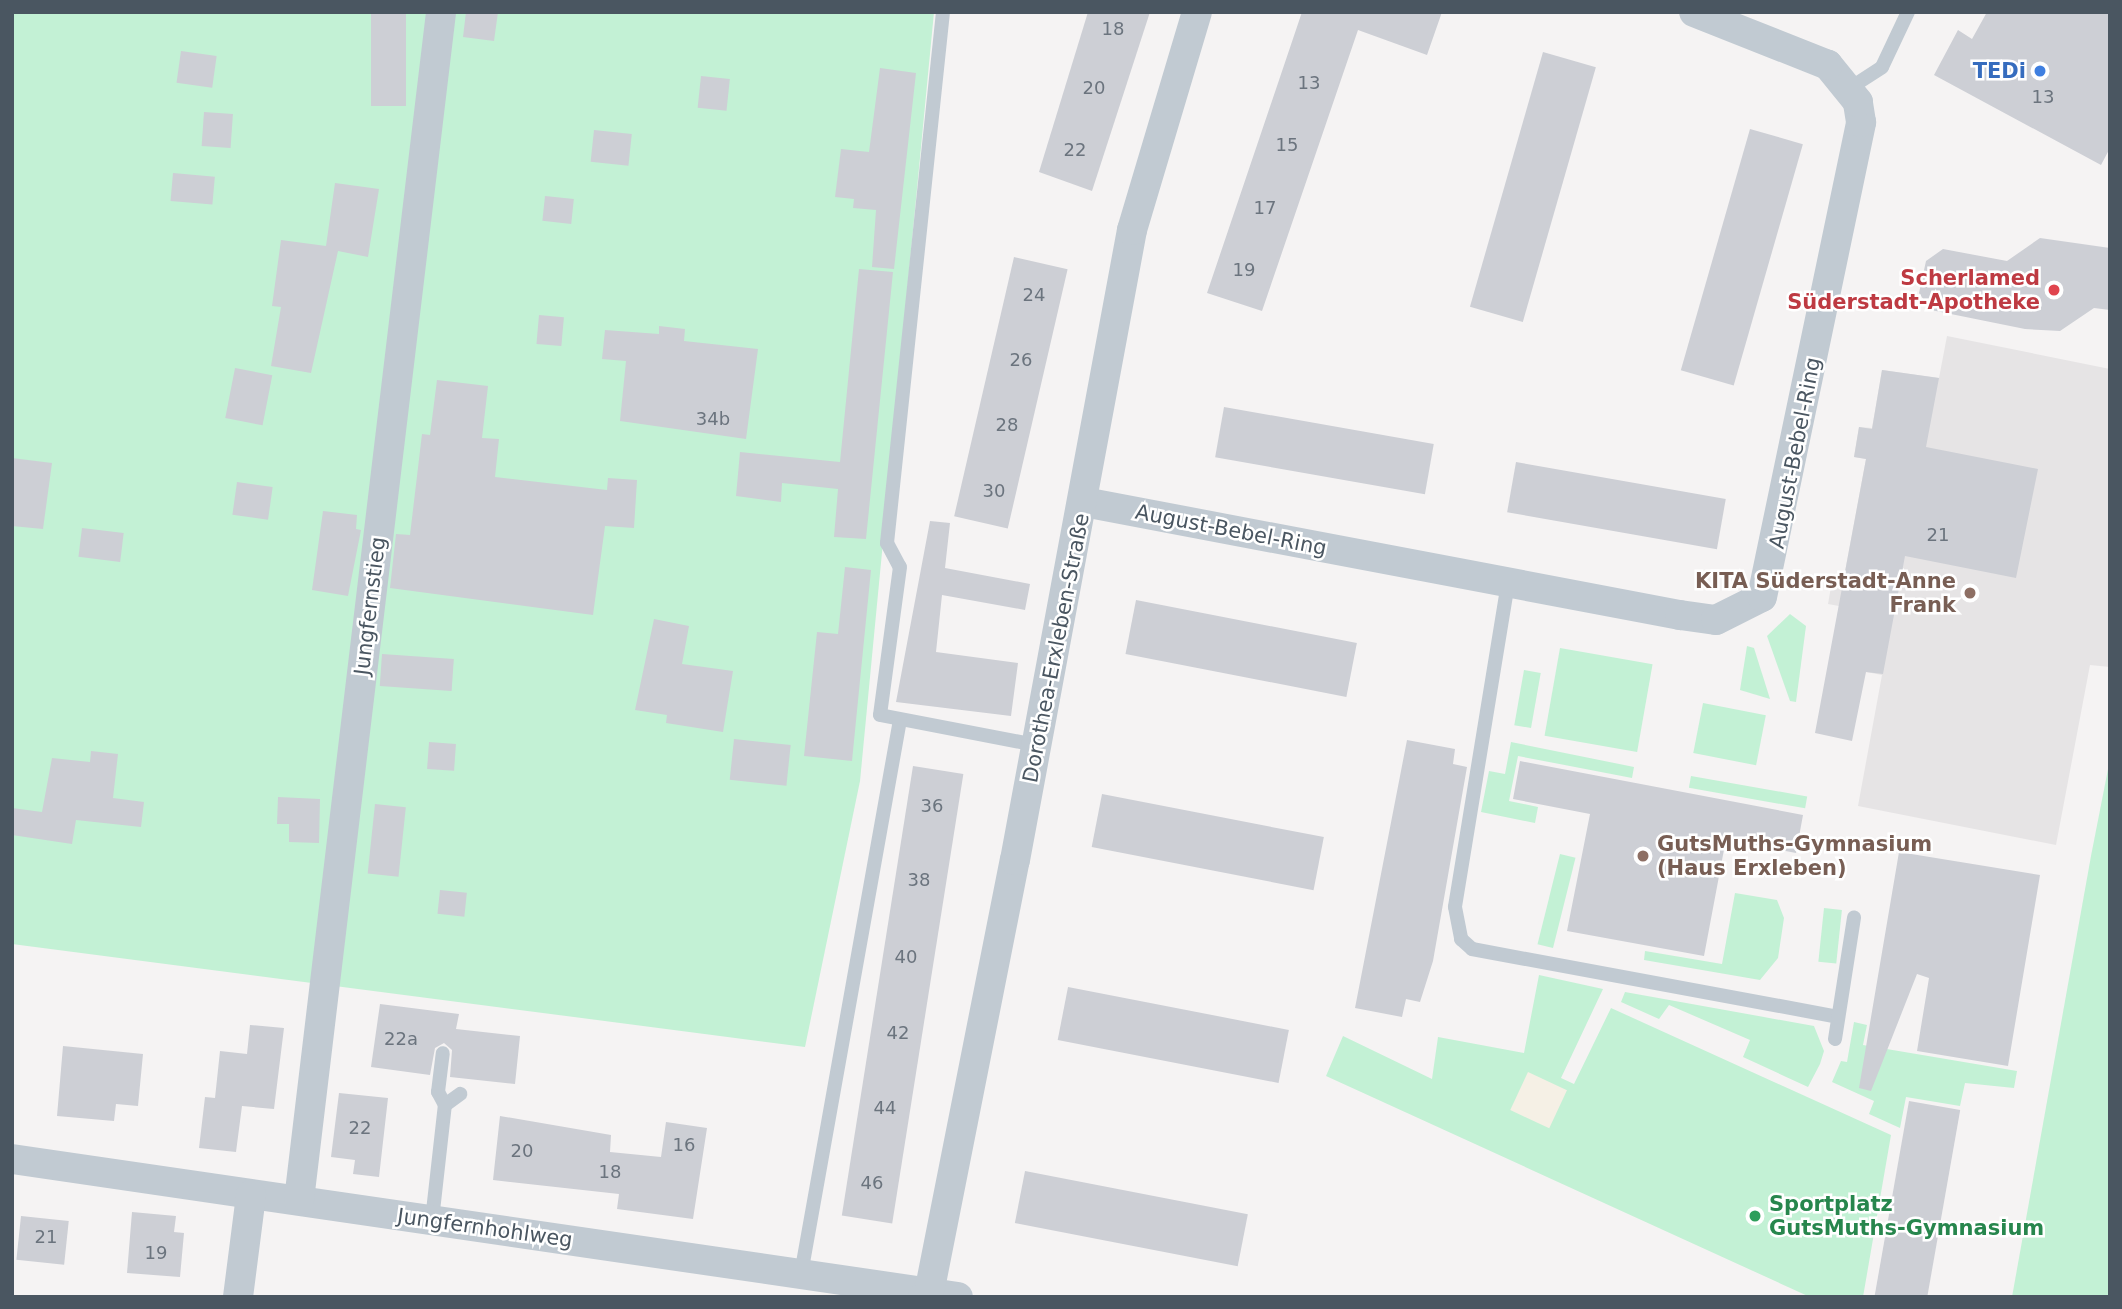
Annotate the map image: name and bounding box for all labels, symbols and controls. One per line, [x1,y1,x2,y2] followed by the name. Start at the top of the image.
[1102,18,1124,40] house number: 18
[1973,58,2026,84] place label: TEDi
[2032,63,2048,79] marker: TEDi
[1298,72,1320,94] house number: 13
[1083,77,1105,99] house number: 20
[2032,86,2054,108] house number: 13
[1276,134,1298,156] house number: 15
[1064,139,1086,161] house number: 22
[1254,197,1276,219] house number: 17
[1233,259,1255,281] house number: 19
[1787,265,2040,315] place label: Scherlamed Süderstadt-Apotheke
[2046,282,2062,298] marker: Scherlamed Süderstadt-Apotheke
[1023,284,1045,306] house number: 24
[1010,349,1032,371] house number: 26
[1764,355,1826,551] street label: August-Bebel-Ring
[696,408,730,430] house number: 34b
[996,414,1018,436] house number: 28
[983,480,1005,502] house number: 30
[1133,499,1329,561] street label: August-Bebel-Ring
[1018,511,1094,785] street label: Dorothea-Erxleben-Straße
[1927,524,1949,546] house number: 21
[349,535,391,677] street label: Jungfernstieg
[1695,568,1956,618] place label: KITA Süderstadt-Anne Frank
[1962,585,1978,601] marker: KITA Süderstadt-Anne Frank
[921,795,943,817] house number: 36
[1657,831,1932,881] place label: GutsMuths-Gymnasium (Haus Erxleben)
[1635,848,1651,864] marker: GutsMuths-Gymnasium (Haus Erxleben)
[908,869,930,891] house number: 38
[895,946,917,968] house number: 40
[887,1022,909,1044] house number: 42
[384,1028,418,1050] house number: 22a
[874,1097,896,1119] house number: 44
[349,1117,371,1139] house number: 22
[673,1134,695,1156] house number: 16
[511,1140,533,1162] house number: 20
[599,1161,621,1183] house number: 18
[861,1172,883,1194] house number: 46
[1769,1191,2044,1241] place label: Sportplatz GutsMuths-Gymnasium
[396,1203,574,1253] street label: Jungfernhohlweg
[1747,1208,1763,1224] marker: Sportplatz GutsMuths-Gymnasium
[35,1226,57,1248] house number: 21
[145,1242,167,1264] house number: 19

